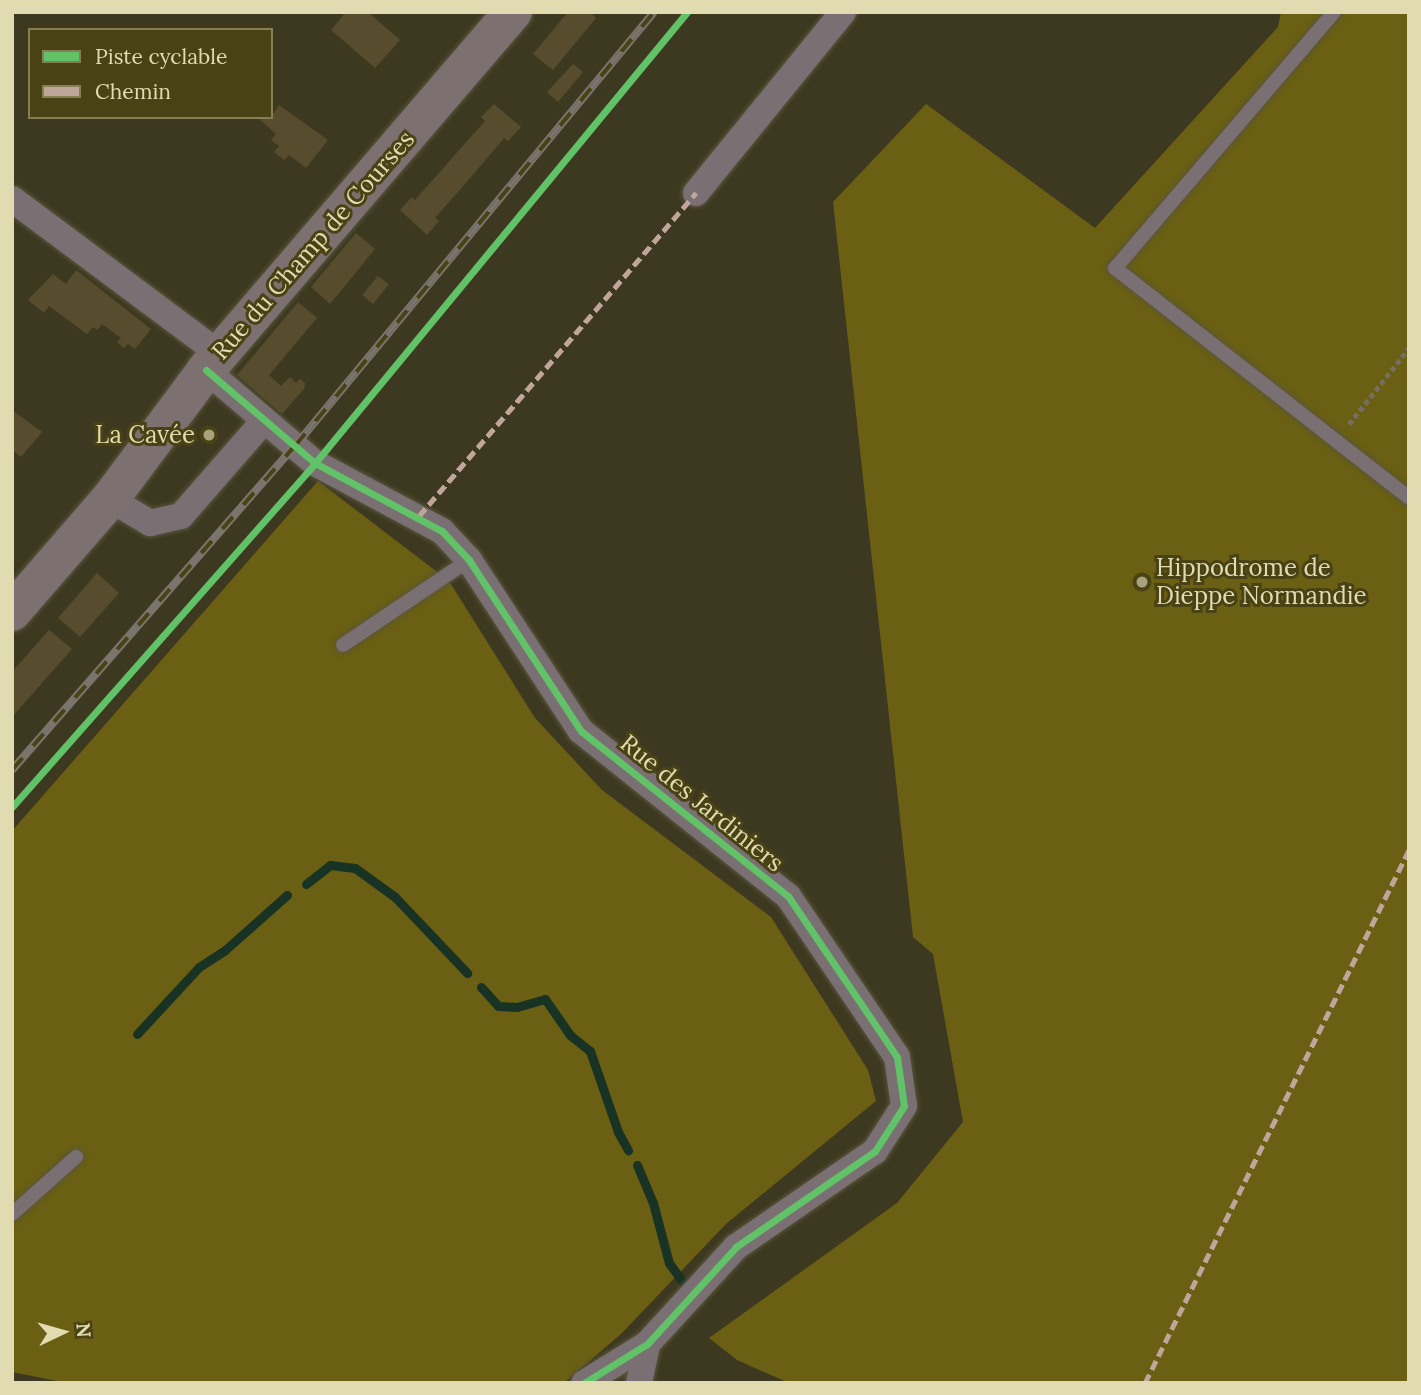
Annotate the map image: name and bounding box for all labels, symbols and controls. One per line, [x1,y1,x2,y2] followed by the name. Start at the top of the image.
[28,28,273,119] legend
[95,43,227,70] text: Piste cyclable
[95,78,171,105] text: Chemin
[206,125,420,365] street label: Rue du Champ de Courses
[95,421,195,449] place label: La Cavée
[201,427,217,443] marker: La Cavée
[1156,554,1367,610] place label: Hippodrome de Dieppe Normandie
[1134,574,1150,590] marker: Hippodrome de Dieppe Normandie
[615,728,789,878] street label: Rue des Jardiniers
[28,1297,98,1367] north arrow
[71,1322,97,1339] text: N

